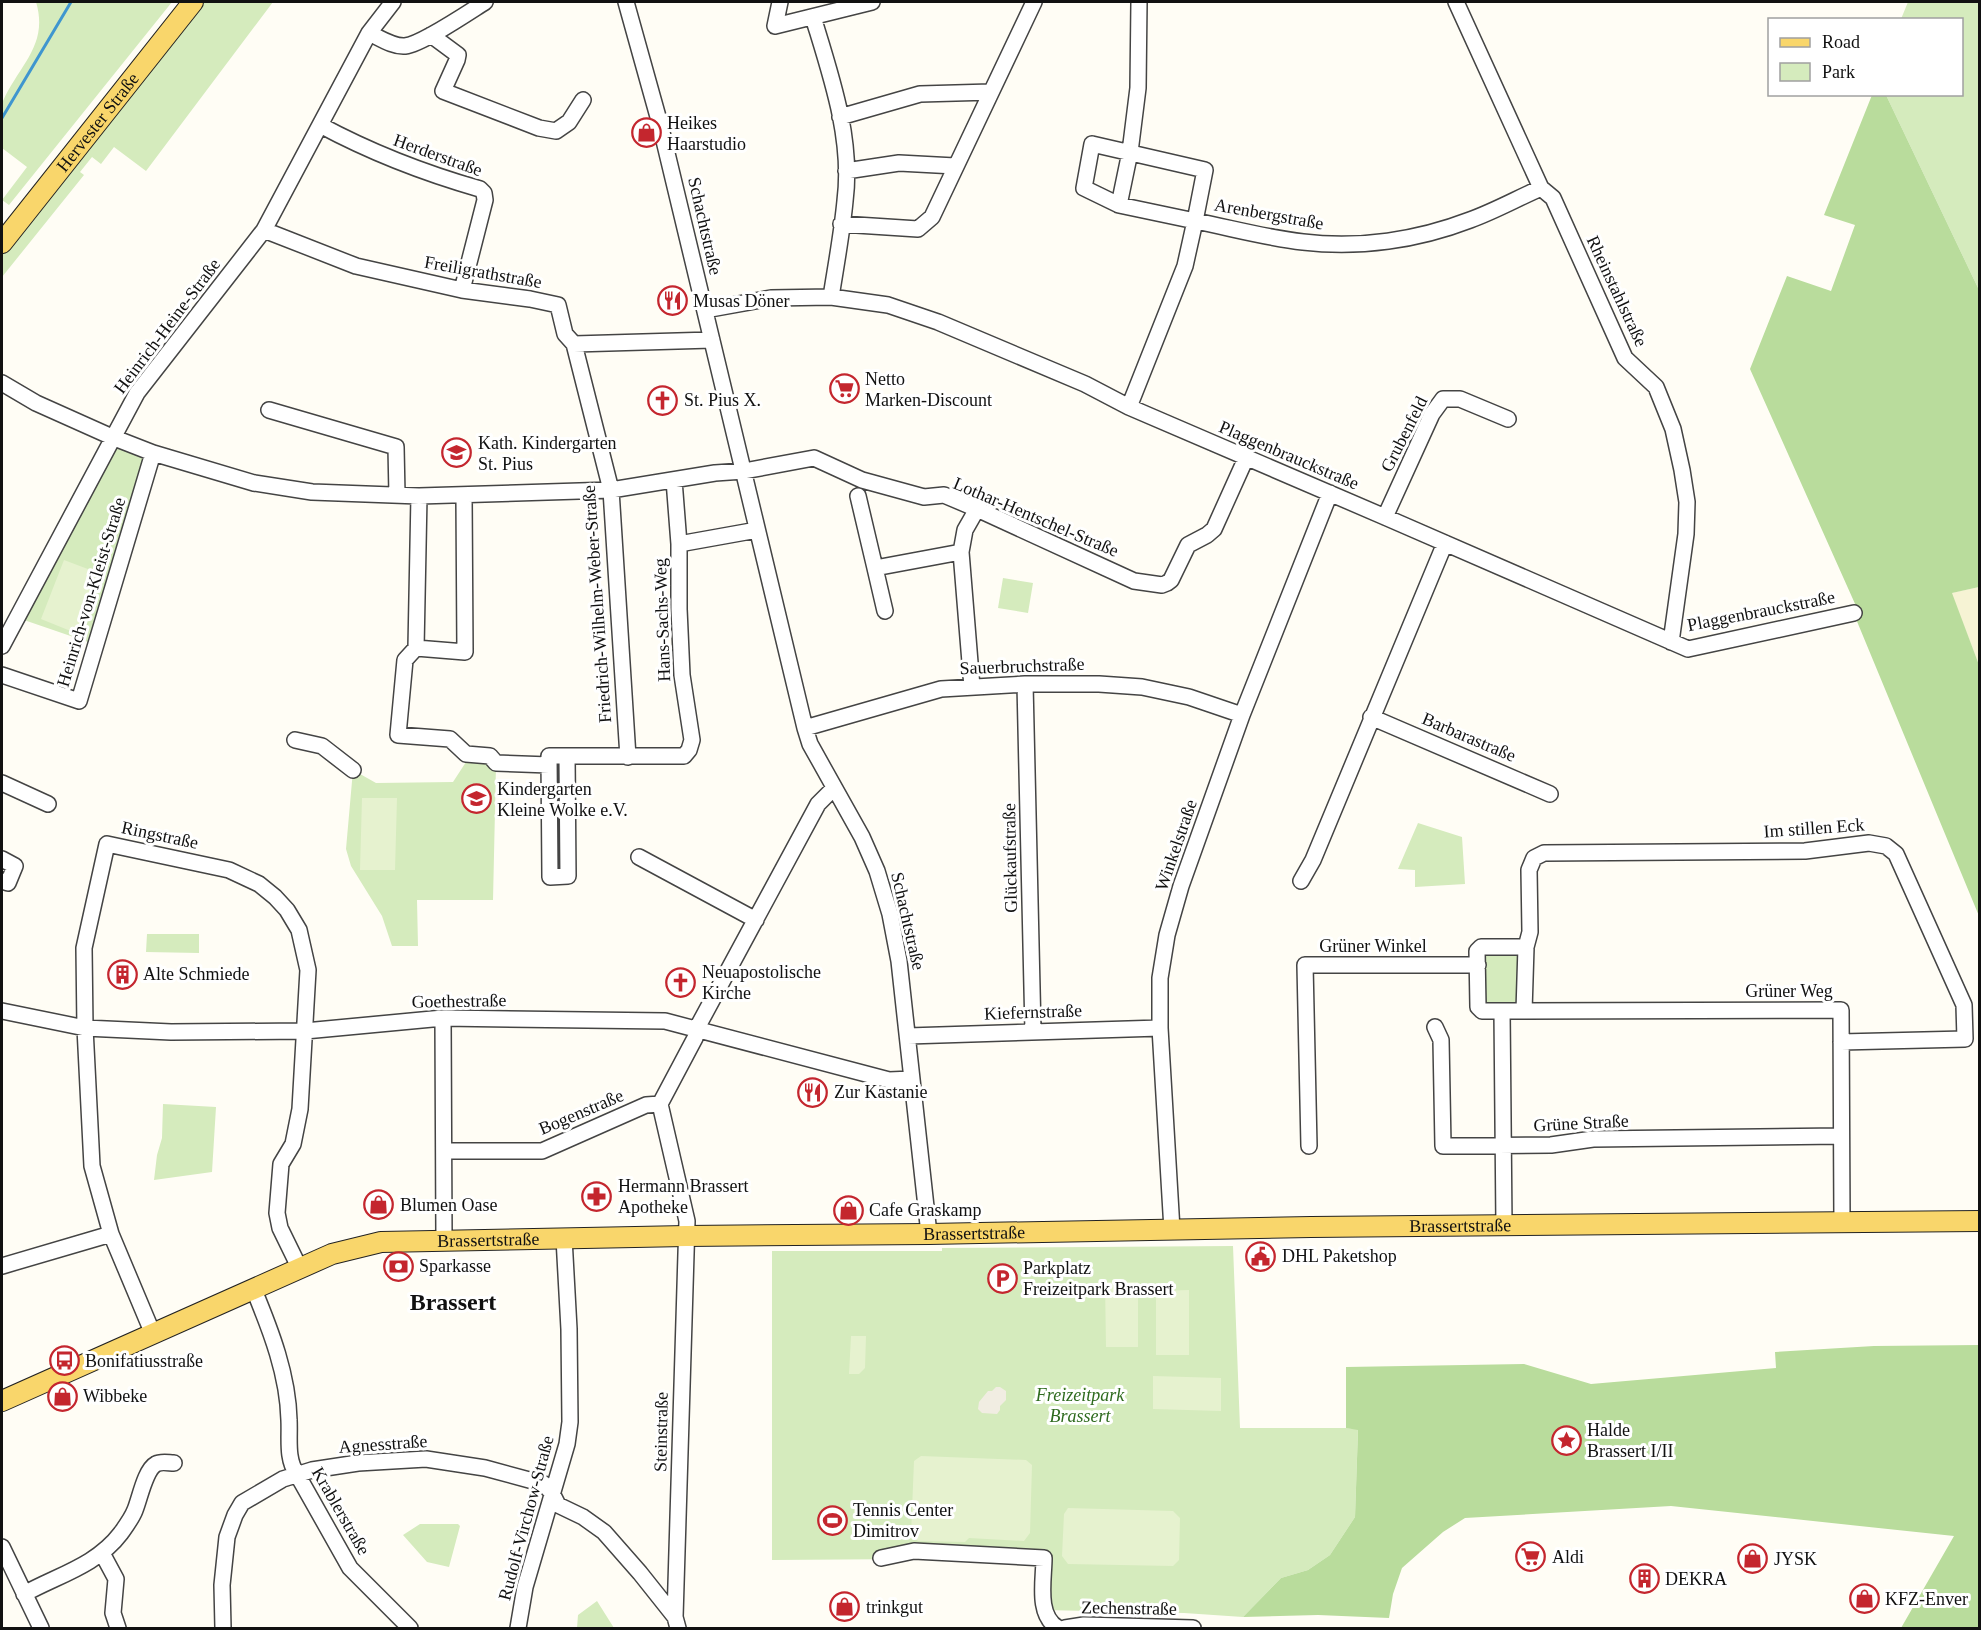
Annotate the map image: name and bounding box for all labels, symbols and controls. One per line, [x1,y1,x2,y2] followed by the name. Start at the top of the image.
[1768,18,1963,96] legend
[1822,32,1860,52] text: Road
[1822,62,1855,82] text: Park
[52,69,143,176] street label: Hervester Straße
[667,113,746,154] place label: Heikes Haarstudio
[630,117,662,149] shop icon: Heikes Haarstudio
[391,130,485,180] street label: Herderstraße
[684,175,726,277] street label: Schachtstraße
[1213,195,1325,233] street label: Arenbergstraße
[1583,232,1651,350] street label: Rheinstahlstraße
[423,252,543,292] street label: Freiligrathstraße
[110,255,224,397] street label: Heinrich-Heine-Straße
[656,285,688,317] restaurant icon: Musas Döner
[693,291,790,311] place label: Musas Döner
[865,369,992,410] place label: Netto Marken-Discount
[828,373,860,405] supermarket icon: Netto Marken-Discount
[647,384,679,416] church icon: St. Pius X.
[684,390,761,410] place label: St. Pius X.
[1376,393,1432,475] street label: Grubenfeld
[1216,416,1362,494] street label: Plaggenbrauckstraße
[478,433,617,474] place label: Kath. Kindergarten St. Pius
[441,437,473,469] school or university icon: Kath. Kindergarten St. Pius
[950,473,1122,561] street label: Lothar-Hentschel-Straße
[579,484,615,724] street label: Friedrich-Wilhelm-Weber-Straße
[53,495,129,689] street label: Heinrich-von-Kleist-Straße
[650,558,674,682] street label: Hans-Sachs-Weg
[1685,587,1837,635] street label: Plaggenbrauckstraße
[959,654,1085,678] street label: Sauerbruchstraße
[1419,708,1519,766] street label: Barbarastraße
[497,779,628,820] place label: Kindergarten Kleine Wolke e.V.
[460,783,492,815] school or university icon: Kindergarten Kleine Wolke e.V.
[1151,797,1201,893] street label: Winkelstraße
[999,803,1021,913] street label: Glückaufstraße
[1763,815,1865,841] street label: Im stillen Eck
[120,817,200,853] street label: Ringstraße
[887,870,929,972] street label: Schachtstraße
[1319,936,1427,956] street label: Grüner Winkel
[106,958,138,990] building icon: Alte Schmiede
[702,962,821,1003] place label: Neuapostolische Kirche
[143,964,249,984] place label: Alte Schmiede
[665,966,697,998] church icon: Neuapostolische Kirche
[1745,981,1833,1001] street label: Grüner Weg
[411,990,507,1012] street label: Goethestraße
[984,1000,1082,1024] street label: Kiefernstraße
[797,1076,829,1108] restaurant icon: Zur Kastanie
[834,1082,927,1102] place label: Zur Kastanie
[536,1085,626,1139] street label: Bogenstraße
[1533,1111,1629,1135] street label: Grüne Straße
[618,1176,748,1217] place label: Hermann Brassert Apotheke
[581,1180,613,1212] pharmacy icon: Hermann Brassert Apotheke
[363,1189,395,1221] shop icon: Blumen Oase
[832,1194,864,1226] shop icon: Cafe Graskamp
[400,1195,497,1215] place label: Blumen Oase
[869,1200,981,1220] place label: Cafe Graskamp
[1409,1215,1511,1236] street label: Brassertstraße
[923,1222,1025,1244] street label: Brassertstraße
[437,1229,540,1251] street label: Brassertstraße
[1245,1240,1277,1272] public building icon: DHL Paketshop
[1282,1246,1397,1266] place label: DHL Paketshop
[382,1250,414,1282] bank icon: Sparkasse
[419,1256,491,1276] place label: Sparkasse
[1023,1258,1173,1299] place label: Parkplatz Freizeitpark Brassert
[986,1262,1018,1294] parking icon: Parkplatz Freizeitpark Brassert
[410,1289,496,1315] district label: Brassert
[48,1345,80,1377] bus stop icon: Bonifatiusstraße
[85,1351,203,1371] place label: Bonifatiusstraße
[46,1380,78,1412] shop icon: Wibbeke
[1035,1385,1125,1426] park label: Freizeitpark Brassert
[83,1386,147,1406] place label: Wibbeke
[650,1392,672,1472] street label: Steinstraße
[1587,1420,1673,1461] place label: Halde Brassert I/II
[1550,1424,1582,1456] place icon: Halde Brassert I/II
[338,1431,428,1457] street label: Agnesstraße
[494,1433,558,1603] street label: Rudolf-Virchow-Straße
[308,1464,374,1558] street label: Krablerstraße
[853,1500,953,1541] place label: Tennis Center Dimitrov
[816,1504,848,1536] sports icon: Tennis Center Dimitrov
[1515,1541,1547,1573] supermarket icon: Aldi
[1737,1543,1769,1575] shop icon: JYSK
[1552,1547,1584,1567] place label: Aldi
[1774,1549,1817,1569] place label: JYSK
[1628,1563,1660,1595] building icon: DEKRA
[1665,1569,1727,1589] place label: DEKRA
[1848,1583,1880,1615] shop icon: KFZ-Enver
[1885,1589,1968,1609] place label: KFZ-Enver
[829,1591,861,1623] shop icon: trinkgut
[866,1597,923,1617] place label: trinkgut
[1081,1597,1177,1619] street label: Zechenstraße

